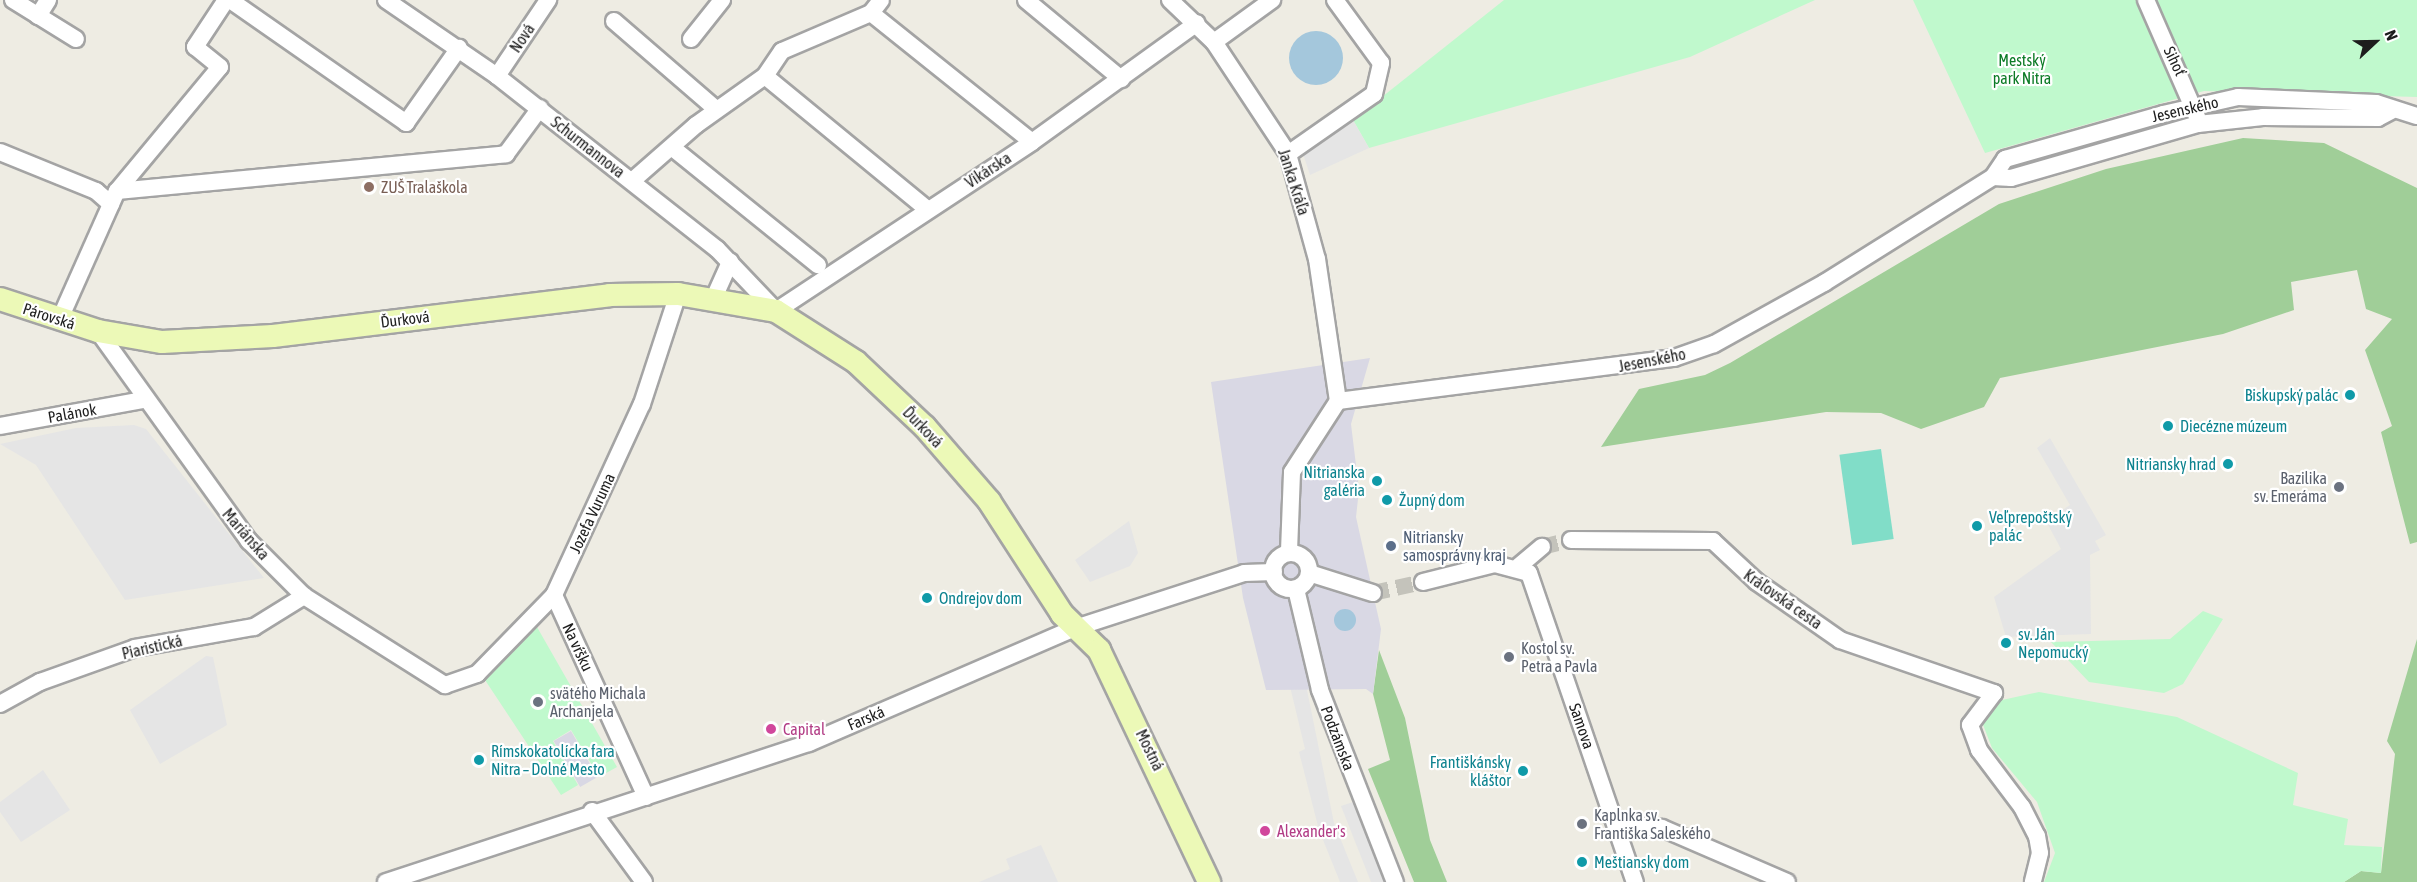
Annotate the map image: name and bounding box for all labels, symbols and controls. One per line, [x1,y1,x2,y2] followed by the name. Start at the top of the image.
[2345,12,2405,72] north arrow
[505,20,539,56] street label: Nová
[2382,27,2402,43] text: N
[2160,43,2190,79] street label: Sihoť
[1993,50,2051,88] park label: Mestský park Nitra
[2150,92,2220,126] street label: Jesenského
[547,112,629,182] street label: Schurmannova
[1274,147,1314,217] street label: Janka Kráľa
[961,148,1015,192] street label: Vikárska
[381,177,468,197] place label: ZUŠ Tralaškola
[362,180,376,194] marker: ZUŠ Tralaškola
[20,299,78,333] street label: Párovská
[379,306,431,332] street label: Ďurková
[1617,344,1687,376] street label: Jesenského
[2245,385,2338,405] place label: Biskupský palác
[2343,388,2357,402] marker: Biskupský palác
[46,399,98,427] street label: Palánok
[899,403,947,451] street label: Ďurková
[2180,416,2287,436] place label: Diecézne múzeum
[2161,419,2175,433] marker: Diecézne múzeum
[2126,454,2216,474] place label: Nitriansky hrad
[2221,457,2235,471] marker: Nitriansky hrad
[1304,462,1365,500] place label: Nitrianska galéria
[2254,468,2327,506] place label: Bazilika sv. Emeráma
[565,470,619,556] street label: Jozefa Vuruma
[1370,474,1384,488] marker: Nitrianska galéria
[2332,480,2346,494] marker: Bazilika sv. Emeráma
[1399,490,1465,510] place label: Župný dom
[1380,493,1394,507] marker: Župný dom
[218,504,274,564] street label: Mariánska
[1989,507,2072,545] place label: Veľprepoštský palác
[1970,519,1984,533] marker: Veľprepoštský palác
[1403,527,1506,565] place label: Nitriansky samosprávny kraj
[1384,539,1398,553] marker: Nitriansky samosprávny kraj
[1740,565,1826,633] street label: Kráľovská cesta
[939,588,1022,608] place label: Ondrejov dom
[920,591,934,605] marker: Ondrejov dom
[559,620,597,674] street label: Na vŕšku
[2018,624,2089,662] place label: sv. Ján Nepomucký
[120,631,184,663] street label: Piaristická
[1999,636,2013,650] marker: sv. Ján Nepomucký
[1521,638,1597,676] place label: Kostol sv. Petra a Pavla
[1502,650,1516,664] marker: Kostol sv. Petra a Pavla
[550,683,646,721] place label: svätého Michala Archanjela
[531,695,545,709] marker: svätého Michala Archanjela
[1565,701,1599,751] street label: Samova
[845,702,887,734] street label: Farská
[1317,703,1359,773] street label: Podzámska
[783,719,825,739] place label: Capital
[764,722,778,736] marker: Capital
[1132,726,1168,774] street label: Mostná
[491,741,615,779] place label: Rímskokatolícka fara Nitra – Dolné Mesto
[1430,752,1511,790] place label: Františkánsky kláštor
[472,753,486,767] marker: Rímskokatolícka fara Nitra – Dolné Mesto
[1516,764,1530,778] marker: Františkánsky kláštor
[1594,805,1711,843] place label: Kaplnka sv. Františka Saleského
[1575,817,1589,831] marker: Kaplnka sv. Františka Saleského
[1277,821,1346,841] place label: Alexander's
[1258,824,1272,838] marker: Alexander's
[1594,852,1689,872] place label: Meštiansky dom
[1575,855,1589,869] marker: Meštiansky dom

